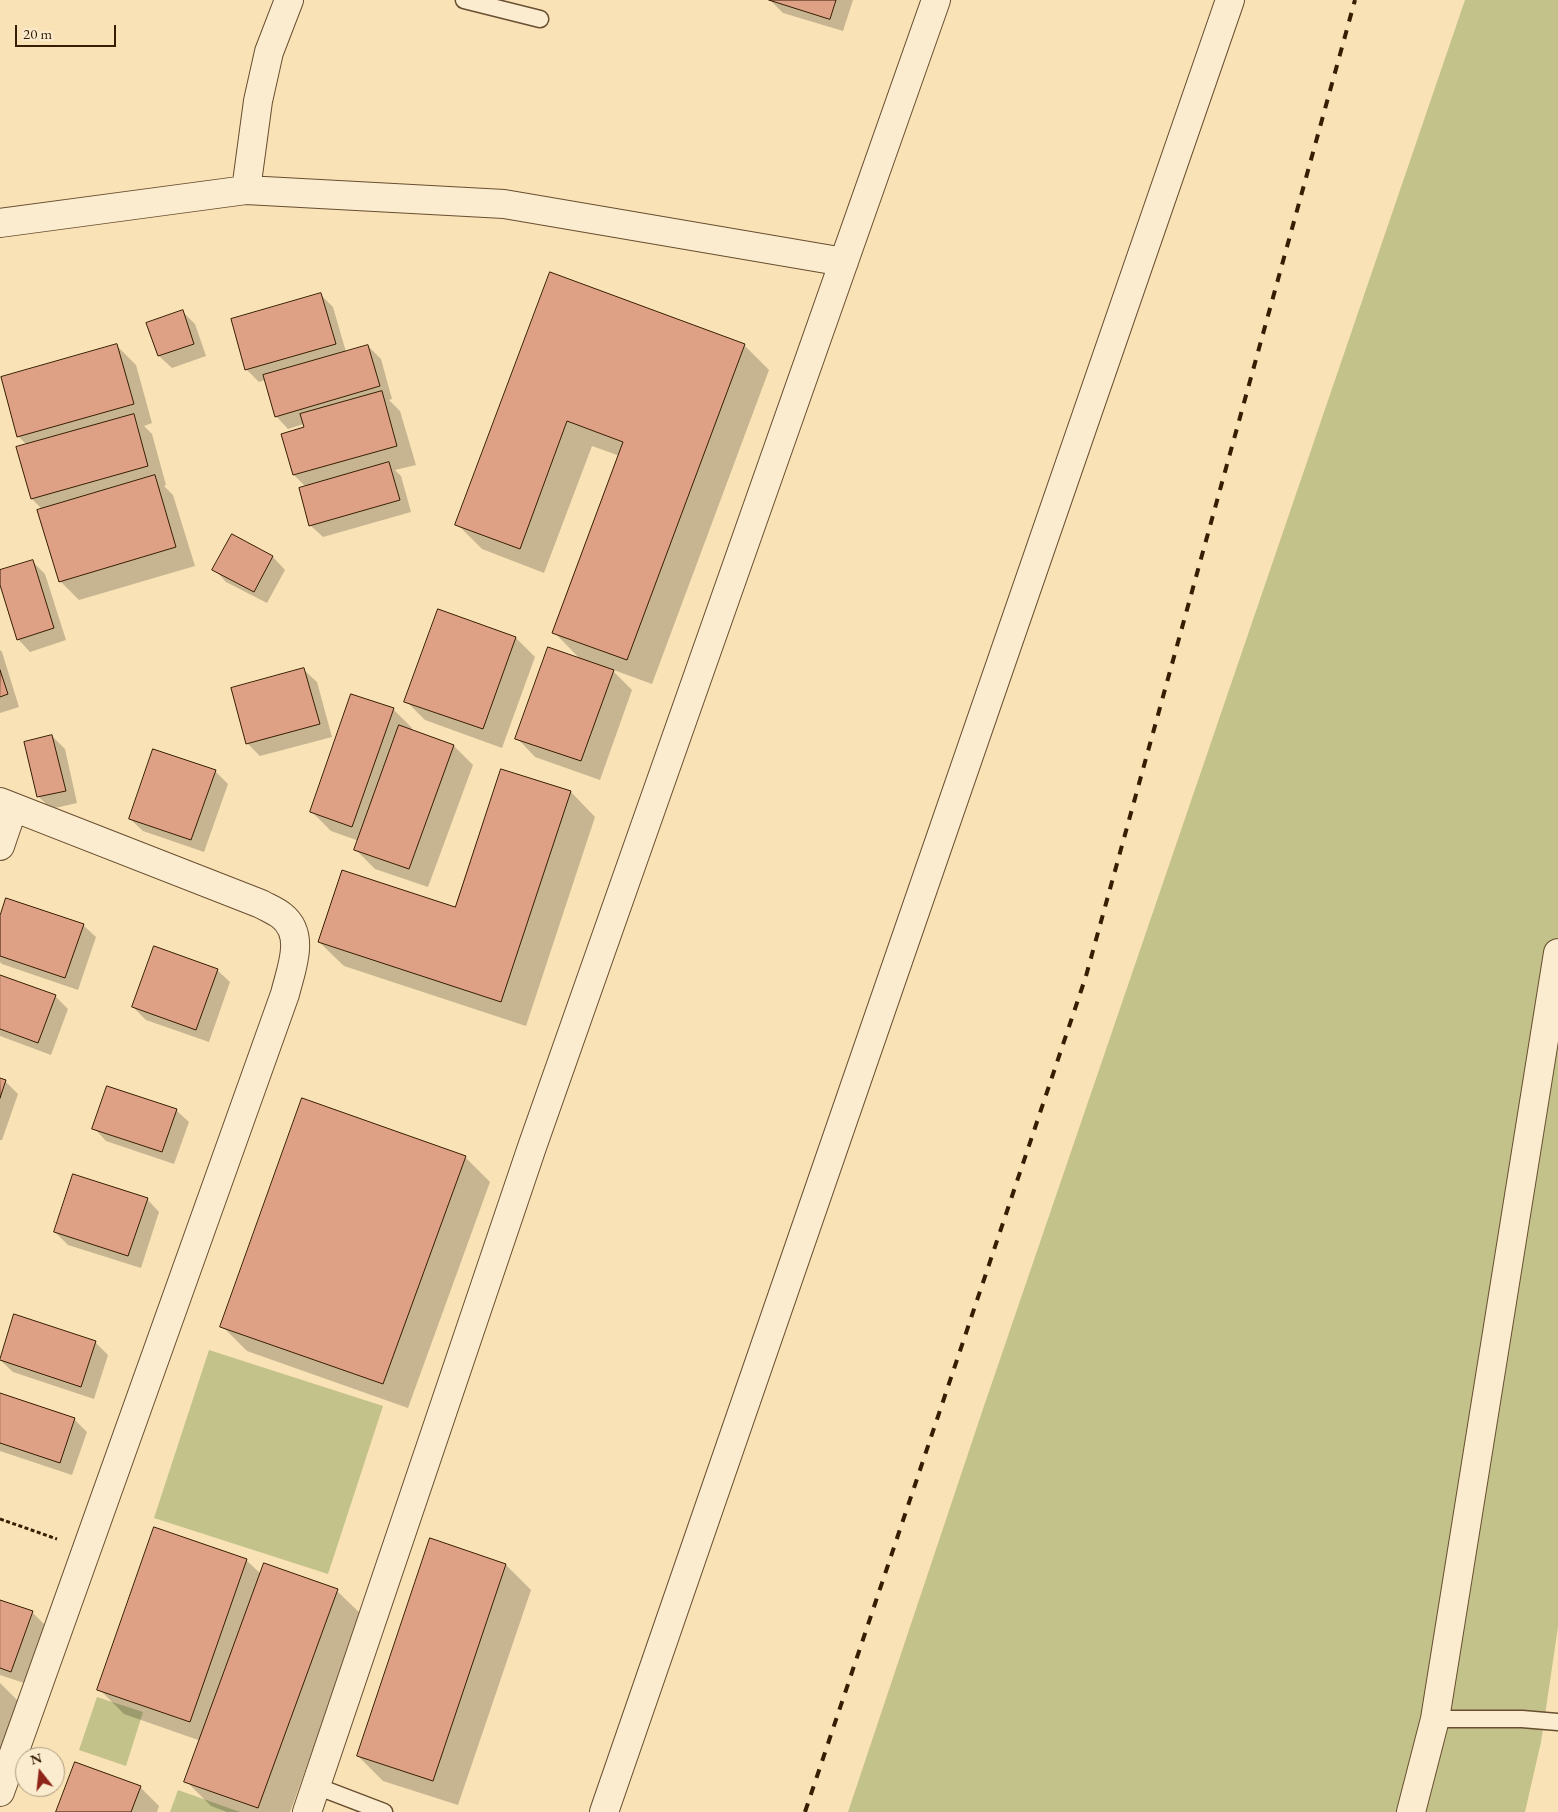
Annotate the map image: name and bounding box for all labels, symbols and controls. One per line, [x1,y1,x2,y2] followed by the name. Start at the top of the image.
[18,15,119,47] scale bar
[23,24,52,43] text: 20 m
[15,1747,65,1797] north arrow
[28,1748,44,1769] text: N

